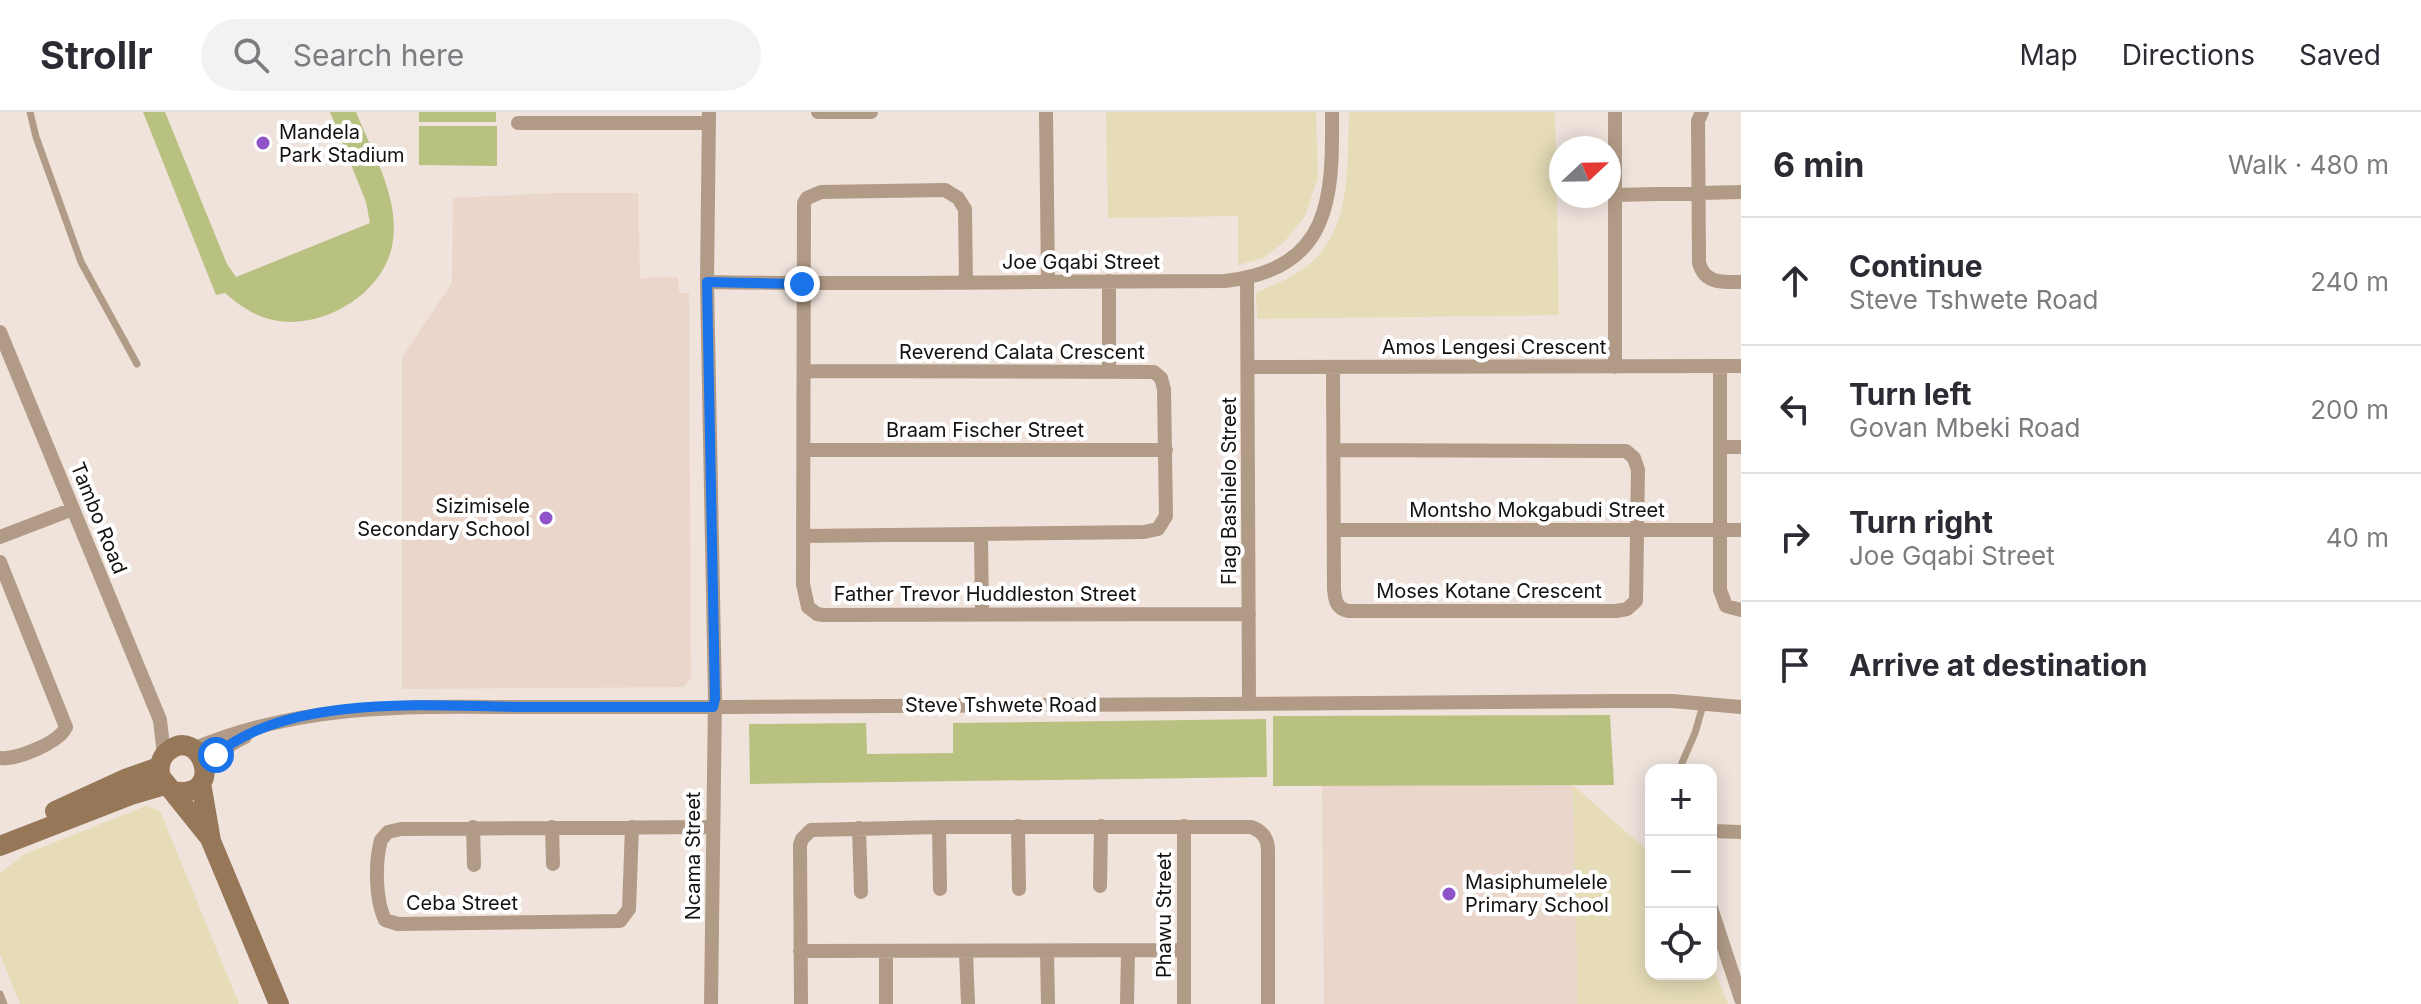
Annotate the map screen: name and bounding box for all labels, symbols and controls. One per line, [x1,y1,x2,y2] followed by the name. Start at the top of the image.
[201,19,761,91] search box
[40,32,153,78] text: Strollr
[229,33,273,77] icon: search
[293,37,464,73] text: Search here
[2019,38,2078,72] text: Map
[2122,38,2255,72] text: Directions
[2299,38,2381,72] text: Saved
[279,120,405,167] place label: Mandela Park Stadium
[254,134,272,152] marker: Mandela Park Stadium
[1549,136,1621,208] north arrow
[1773,144,1865,185] text: 6 min
[2228,149,2389,180] text: Walk · 480 m
[1849,248,1983,284] text: Continue
[1002,250,1161,274] street label: Joe Gqabi Street
[1773,259,1817,303] icon: ahead
[784,266,820,302] route end
[2310,266,2389,297] text: 240 m
[1849,284,2099,315] text: Steve Tshwete Road
[1382,335,1607,359] street label: Amos Lengesi Crescent
[899,340,1145,364] street label: Reverend Calata Crescent
[1849,376,1971,412] text: Turn left
[1773,387,1817,431] icon: left
[2310,394,2389,425] text: 200 m
[1217,397,1241,585] street label: Flag Bashielo Street
[1849,412,2080,443] text: Govan Mbeki Road
[886,418,1084,442] street label: Braam Fischer Street
[66,459,132,577] street label: Tambo Road
[357,494,530,541] place label: Sizimisele Secondary School
[1409,498,1665,522] street label: Montsho Mokgabudi Street
[1849,504,1993,540] text: Turn right
[537,509,555,527] marker: Sizimisele Secondary School
[1773,515,1817,559] icon: right
[2326,522,2389,553] text: 40 m
[1849,540,2055,571] text: Joe Gqabi Street
[1376,579,1602,603] street label: Moses Kotane Crescent
[834,582,1137,606] street label: Father Trevor Huddleston Street
[1773,643,1817,687] icon: arrive
[1849,647,2147,683] text: Arrive at destination
[905,693,1097,717] street label: Steve Tshwete Road
[198,737,234,773] route start
[1645,764,1717,980] map controls
[1645,764,1717,836] button: +
[681,791,705,920] street label: Ncama Street
[1645,836,1717,908] button: −
[1152,852,1176,978] street label: Phawu Street
[1465,870,1609,917] place label: Masiphumelele Primary School
[1440,885,1458,903] marker: Masiphumelele Primary School
[406,891,518,915] street label: Ceba Street
[1645,908,1717,980] button: locate

